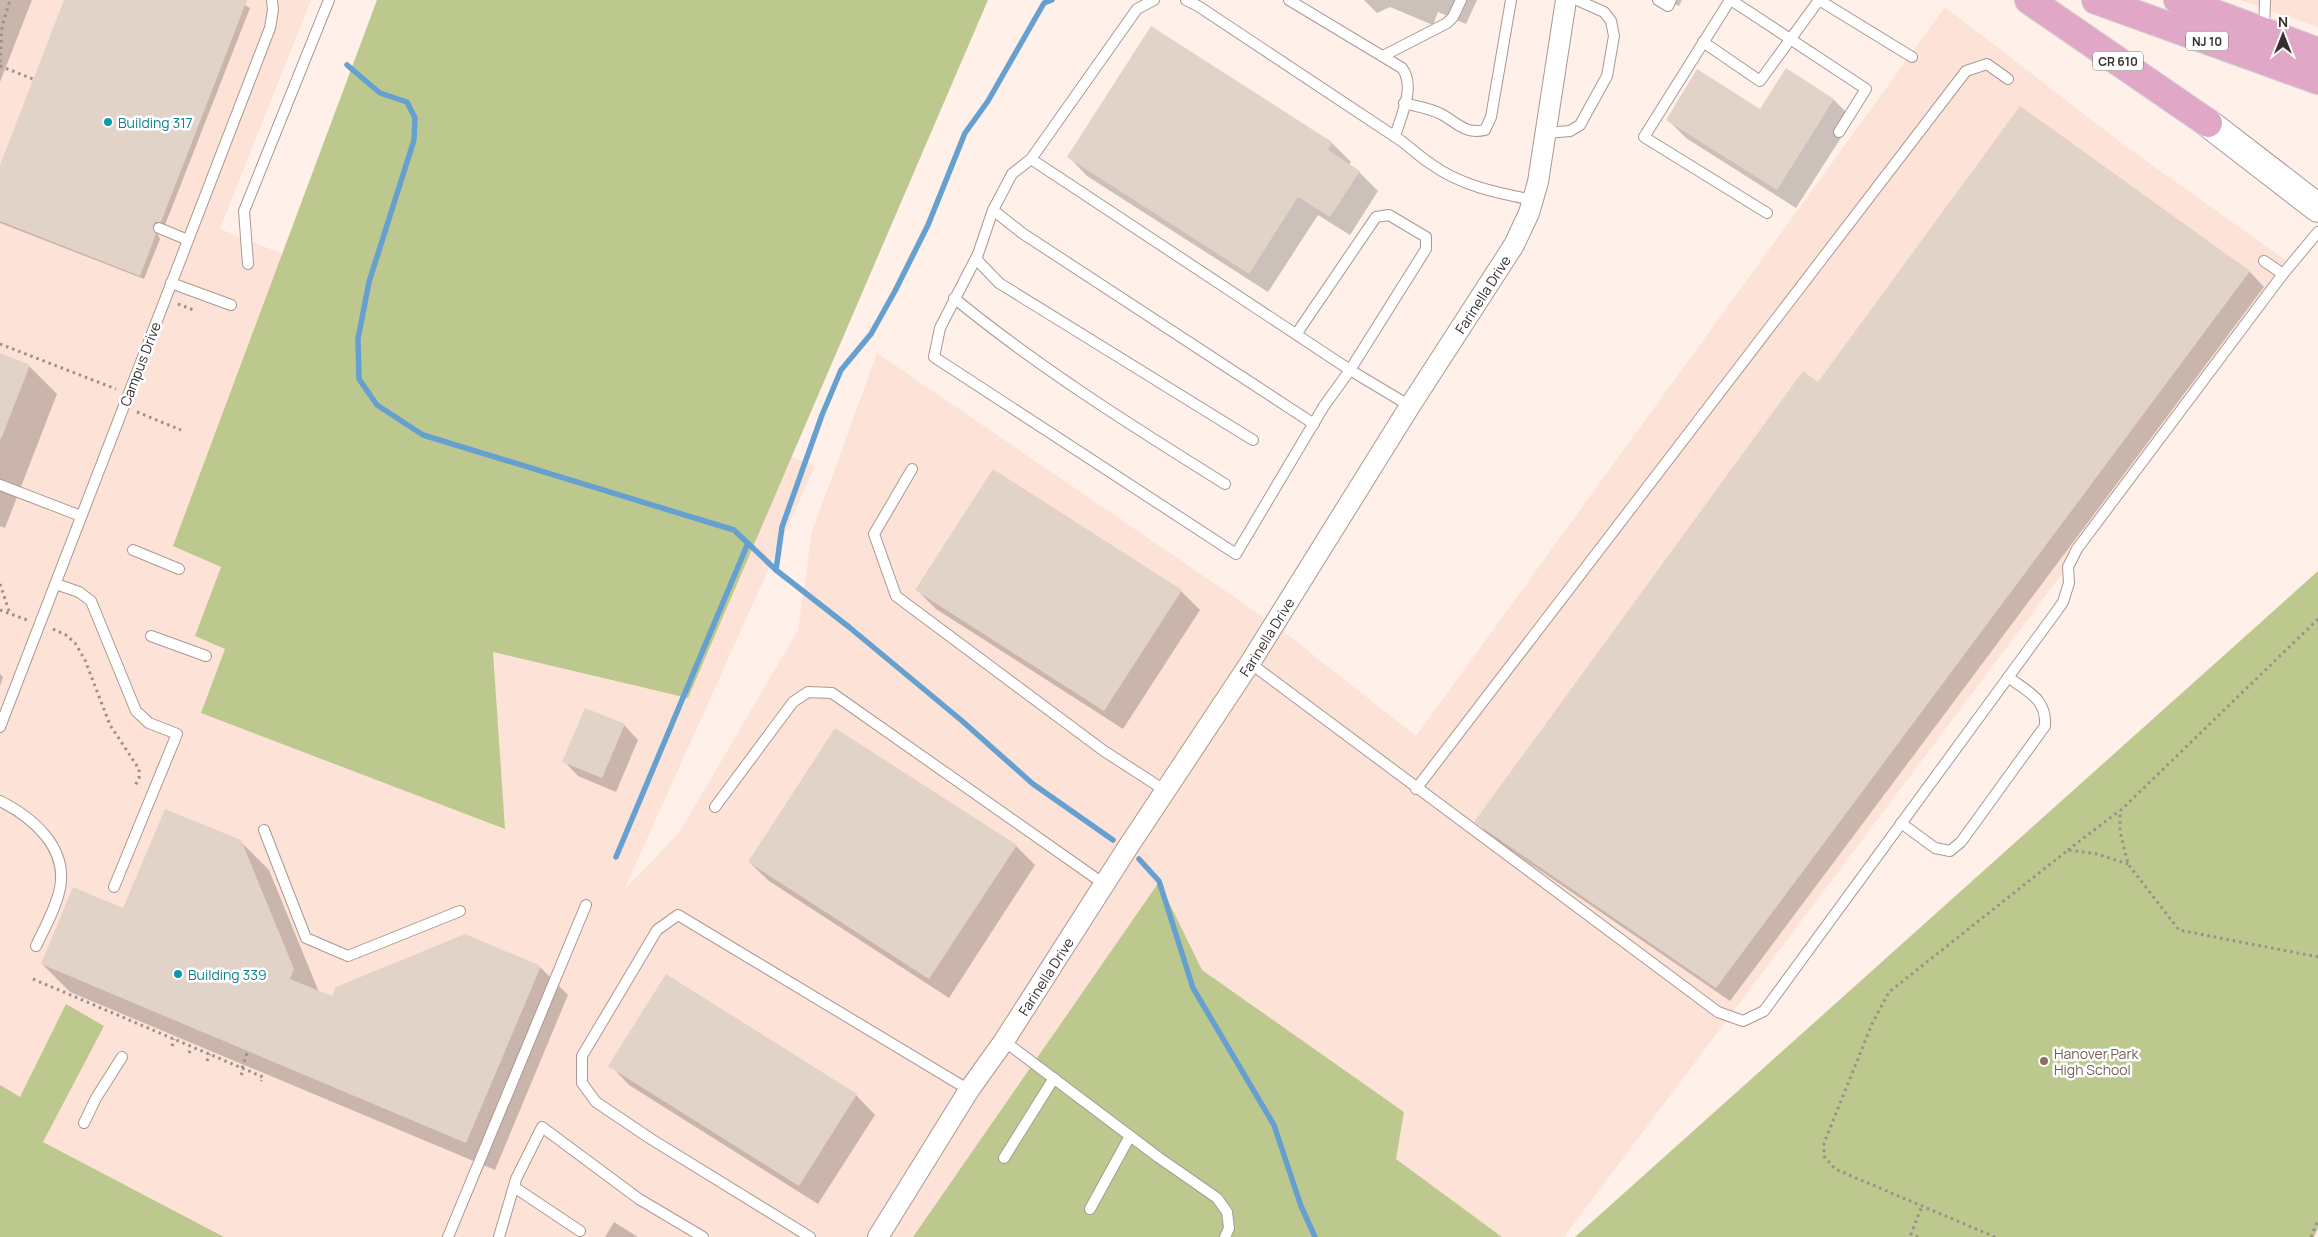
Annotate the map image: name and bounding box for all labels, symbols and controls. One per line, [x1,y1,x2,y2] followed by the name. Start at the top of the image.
[2258,10,2308,60] north arrow
[2278,12,2288,31] text: N
[2186,31,2228,50] road number: NJ 10
[2093,51,2143,70] road number: CR 610
[118,113,193,132] place label: Building 317
[102,116,114,128] marker: Building 317
[1450,251,1514,337] street label: Farinella Drive
[115,319,165,409] street label: Campus Drive
[1234,594,1298,680] street label: Farinella Drive
[1013,933,1077,1019] street label: Farinella Drive
[188,965,267,984] place label: Building 339
[172,968,184,980] marker: Building 339
[2054,1044,2139,1079] place label: Hanover Park High School
[2038,1055,2050,1067] marker: Hanover Park High School

